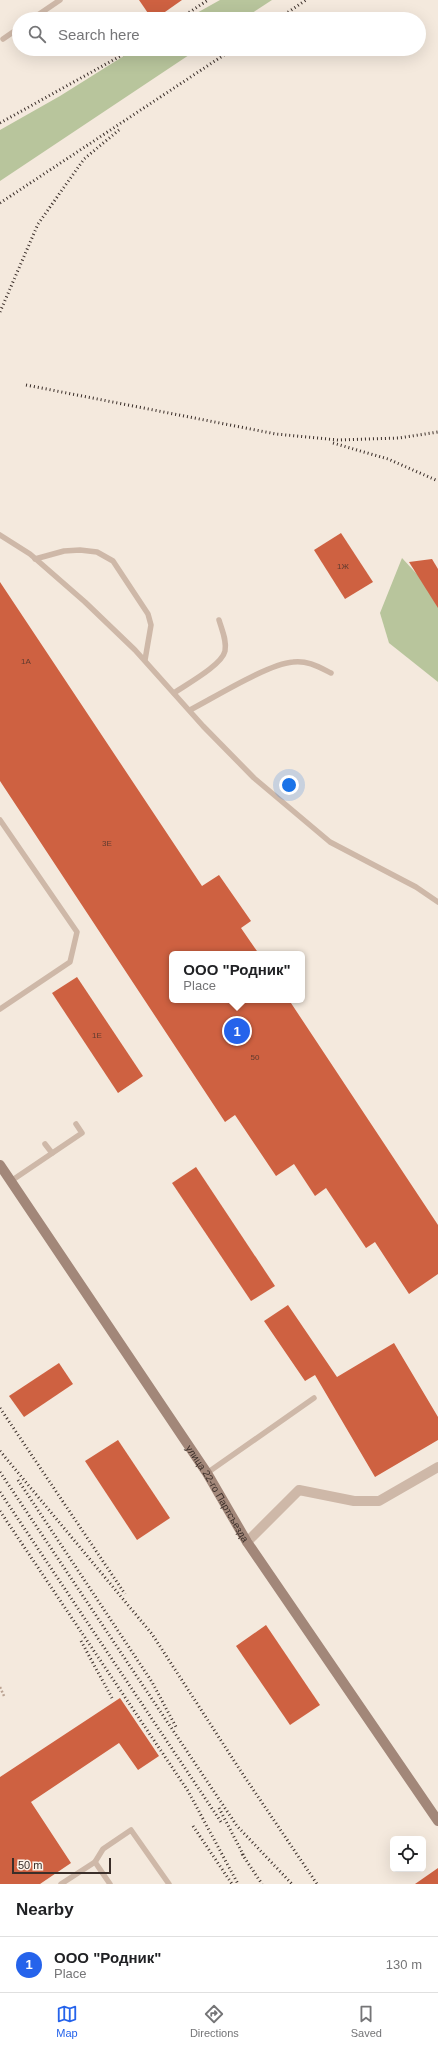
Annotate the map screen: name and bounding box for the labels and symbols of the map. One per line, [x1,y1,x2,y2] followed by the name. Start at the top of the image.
[337,562,350,571] house number: 1Ж
[21,657,32,666] house number: 1А
[279,775,299,795] your location
[102,839,112,848] house number: 3Е
[224,1016,250,1046] pin: 1
[92,1031,102,1040] house number: 1Е
[251,1053,260,1062] house number: 50
[184,1443,251,1544] street label: улица 22-го Партсъезда
[12,1856,111,1875] scale bar

